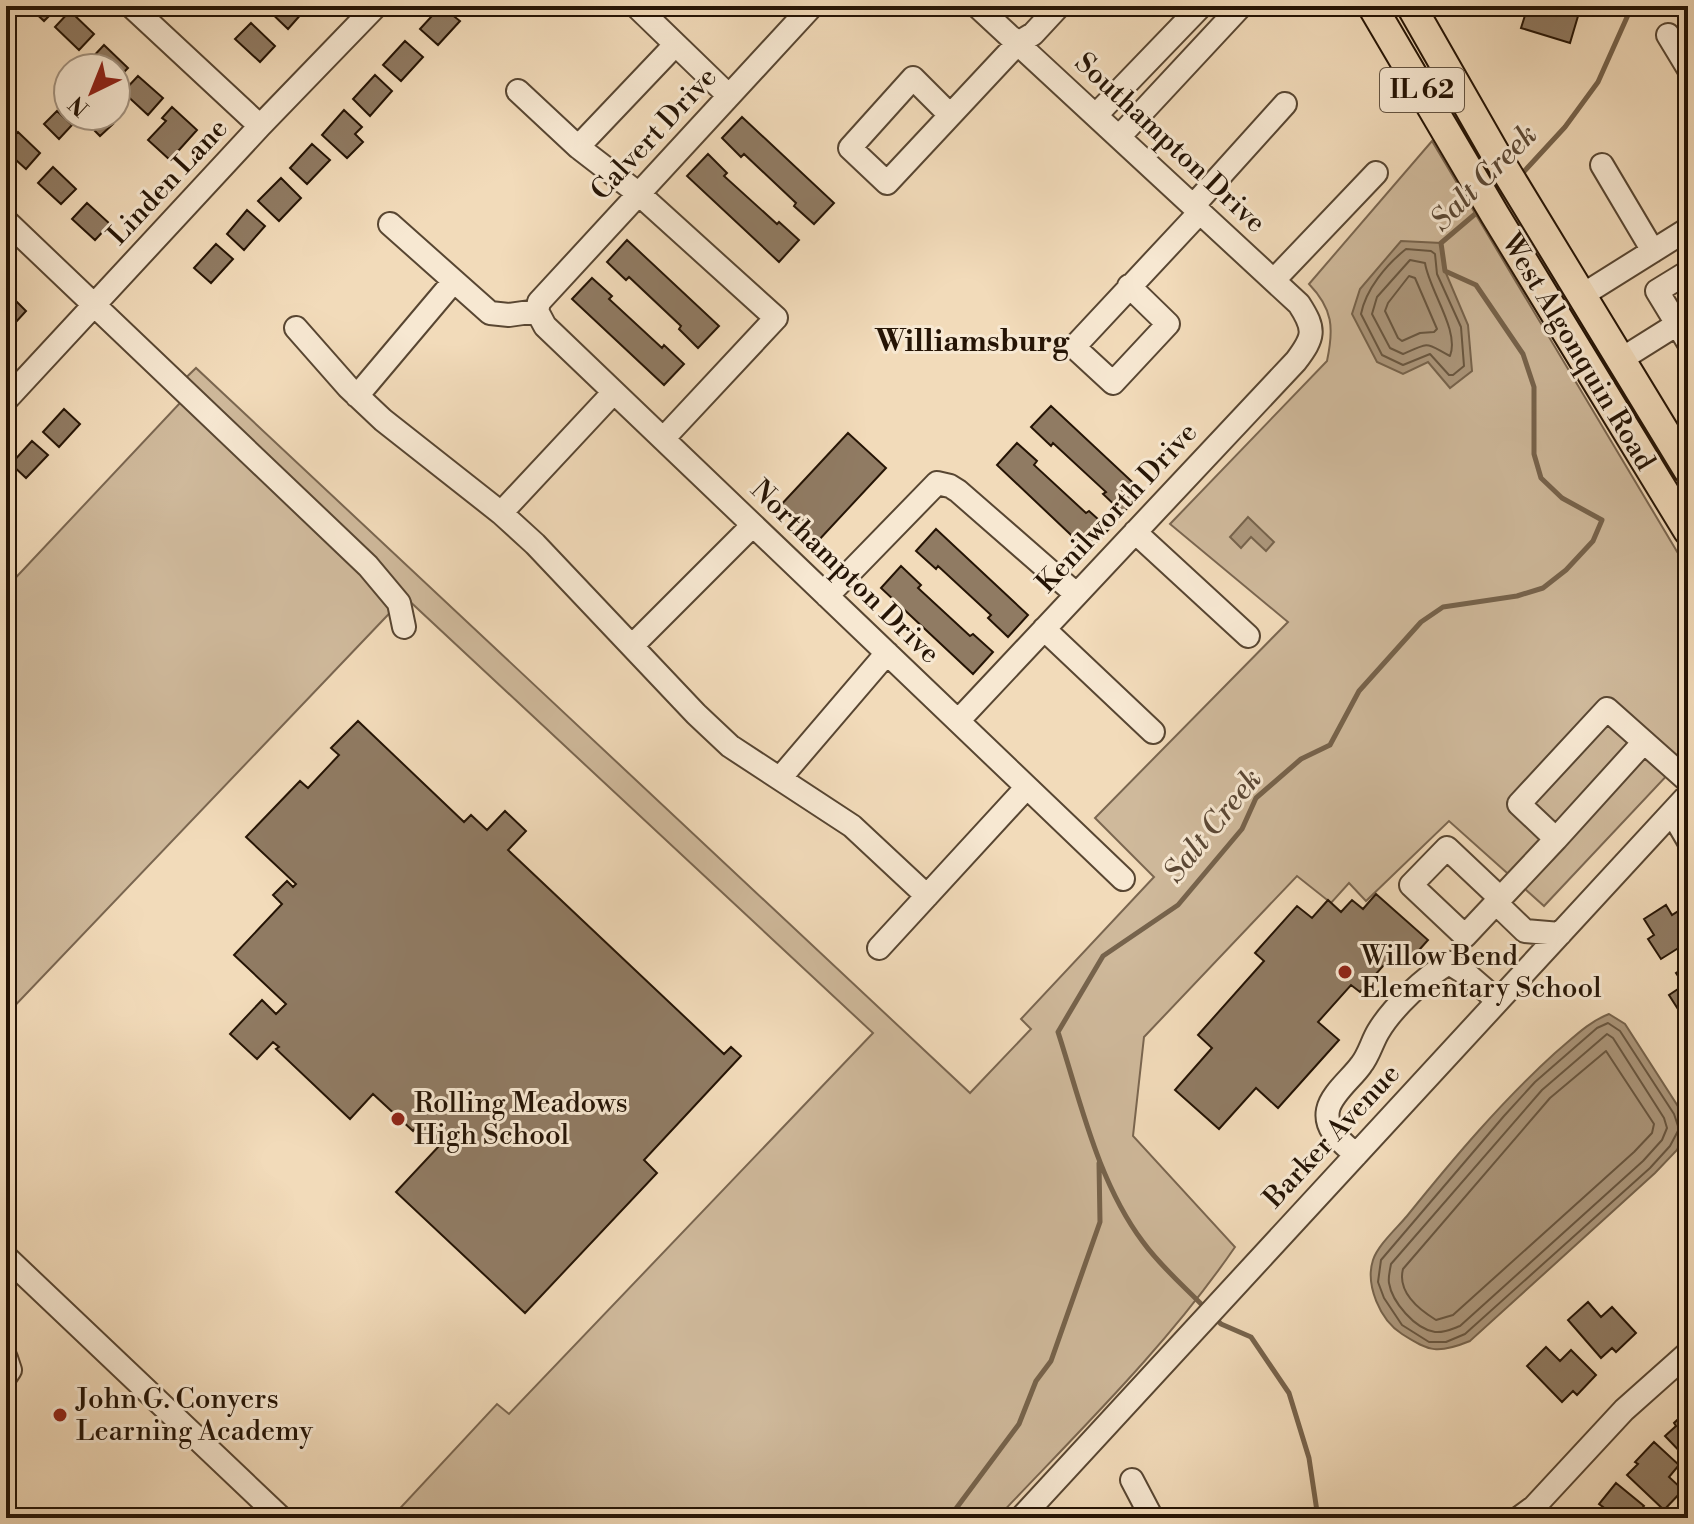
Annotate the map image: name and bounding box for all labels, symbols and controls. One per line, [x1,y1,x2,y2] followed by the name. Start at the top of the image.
[1067,45,1273,241] street label: Southampton Drive
[52,52,132,132] north arrow
[583,60,725,208] street label: Calvert Drive
[1380,68,1464,112] road number: IL 62
[63,89,95,121] text: N
[100,111,236,253] street label: Linden Lane
[1422,116,1546,240] water label: Salt Creek
[1493,226,1663,477] street label: West Algonquin Road
[874,323,1070,361] district label: Williamsburg
[1029,416,1205,600] street label: Kenilworth Drive
[743,473,947,671] street label: Northampton Drive
[1155,761,1271,891] water label: Salt Creek
[1360,939,1602,1006] place label: Willow Bend Elementary School
[1336,963,1354,981] marker: Willow Bend Elementary School
[1256,1057,1408,1216] street label: Barker Avenue
[414,1086,628,1153] place label: Rolling Meadows High School
[389,1110,407,1128] marker: Rolling Meadows High School
[75,1382,313,1449] place label: John G. Conyers Learning Academy
[51,1406,69,1424] marker: John G. Conyers Learning Academy

